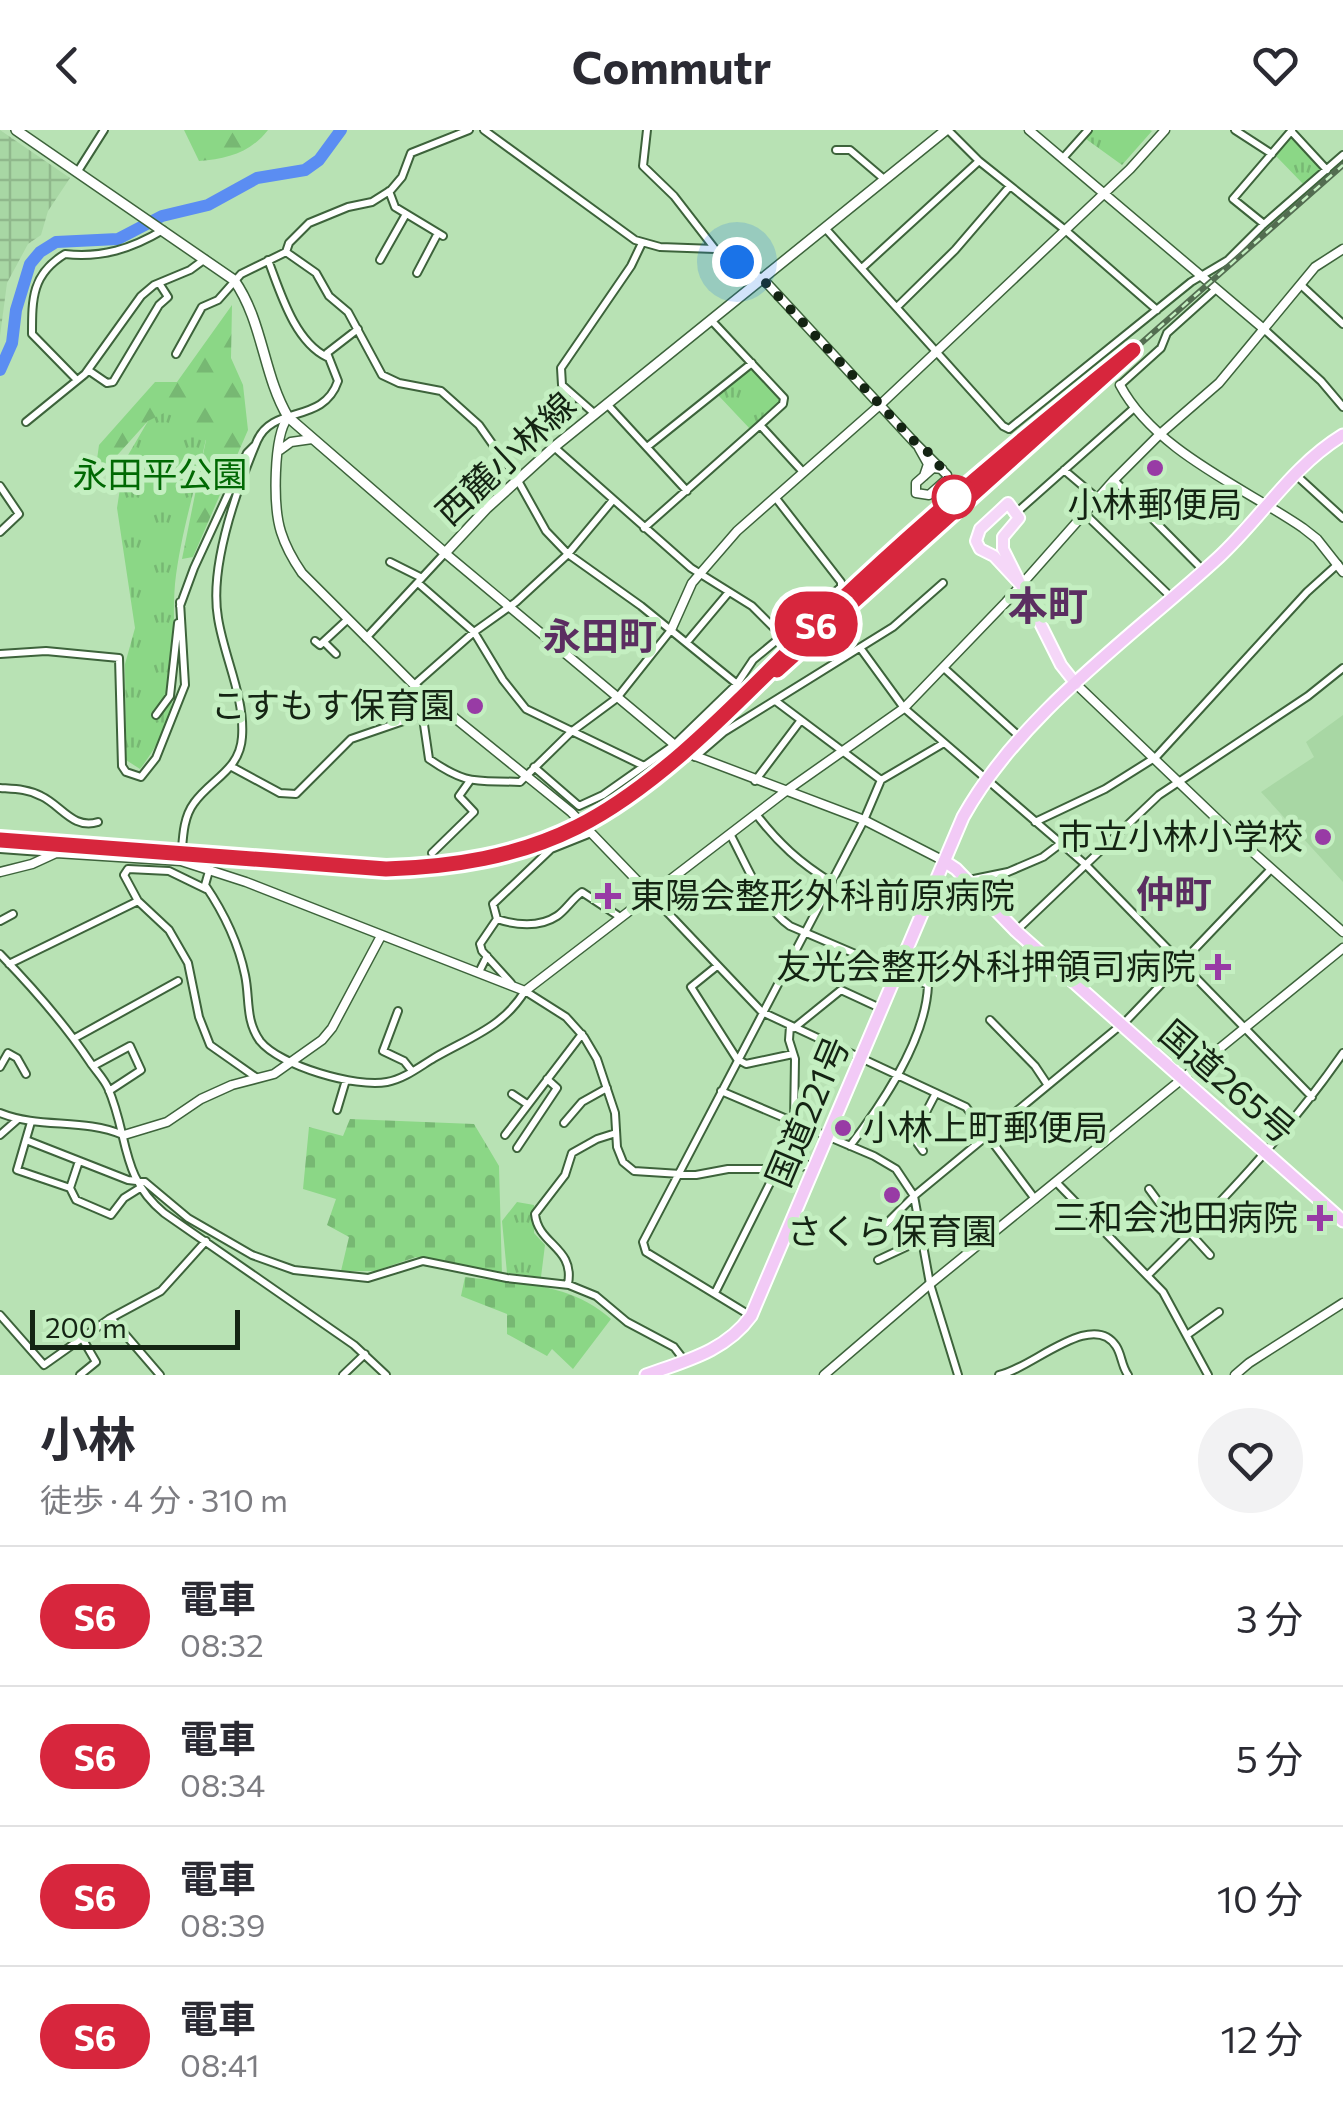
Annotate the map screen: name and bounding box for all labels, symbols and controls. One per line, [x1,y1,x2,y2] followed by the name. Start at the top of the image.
[40,38,95,93] icon: back
[572,38,771,93] text: Commutr
[1248,38,1303,93] icon: heart
[712,237,762,287] your location
[426,382,583,533] street label: 西麓小林線
[72,451,248,494] park label: 永田平公園
[1144,457,1166,479] marker: 小林郵便局
[933,476,975,518] unlabelled marker
[1067,481,1243,524] place label: 小林郵便局
[1008,579,1088,628] district label: 本町
[771,592,861,656] line badge: S6
[795,603,837,646] text: S6
[543,611,657,658] district label: 永田町
[211,682,455,725] place label: こすもす保育園
[464,695,486,717] marker: こすもす保育園
[1058,813,1303,856] place label: 市立小林小学校
[1312,826,1334,848] marker: 市立小林小学校
[1136,869,1212,916] district label: 仲町
[630,872,1015,915] place label: 東陽会整形外科前原病院
[595,883,621,909] marker: 東陽会整形外科前原病院
[776,943,1196,986] place label: 友光会整形外科押領司病院
[1205,954,1231,980] marker: 友光会整形外科押領司病院
[1152,1010,1305,1151] street label: 国道265号
[755,1030,857,1193] street label: 国道221号
[863,1104,1108,1147] place label: 小林上町郵便局
[832,1117,854,1139] marker: 小林上町郵便局
[881,1184,903,1206] marker: さくら保育園
[1053,1194,1298,1237] place label: 三和会池田病院
[1307,1205,1333,1231] marker: 三和会池田病院
[787,1208,997,1251] place label: さくら保育園
[30,1305,240,1350] scale bar
[45,1310,127,1344] text: 200 m
[40,1408,136,1467] text: 小林
[1198,1408,1303,1513] button: heart
[40,1479,288,1519] text: 徒歩 · 4 分 · 310 m
[180,1574,256,1621] text: 電車
[1236,1594,1303,1641] text: 3 分
[74,1595,116,1638] text: S6
[180,1624,264,1664] text: 08:32
[180,1714,256,1761] text: 電車
[1236,1734,1303,1781] text: 5 分
[74,1735,116,1778] text: S6
[180,1764,265,1804] text: 08:34
[180,1854,256,1901] text: 電車
[1217,1874,1303,1921] text: 10 分
[74,1875,116,1918] text: S6
[180,1904,266,1944] text: 08:39
[180,1994,256,2041] text: 電車
[1220,2014,1303,2061] text: 12 分
[74,2015,116,2058] text: S6
[180,2044,260,2084] text: 08:41

